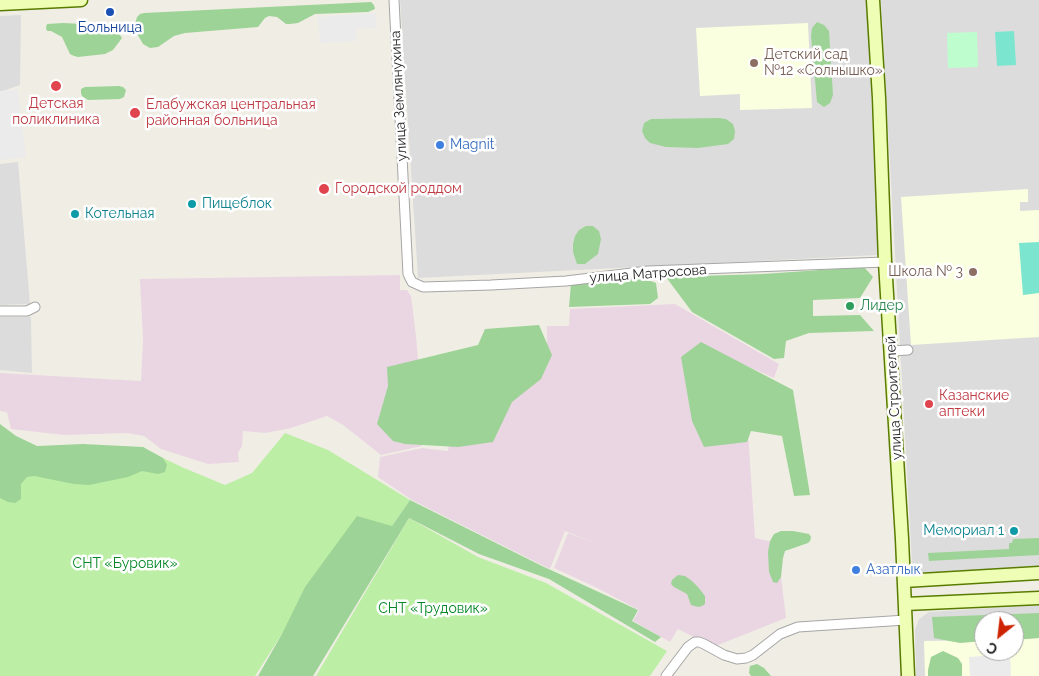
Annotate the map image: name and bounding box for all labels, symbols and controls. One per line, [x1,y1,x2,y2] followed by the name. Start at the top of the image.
[104,6,116,18] marker: Больница
[78,20,142,36] place label: Больница
[387,30,411,162] street label: улица Землянухина
[764,47,883,80] place label: Детский сад №12 «Солнышко»
[748,57,760,69] marker: Детский сад №12 «Солнышко»
[49,79,63,93] marker: Детская поликлиника
[12,96,100,128] place label: Детская поликлиника
[146,97,316,130] place label: Елабужская центральная районная больница
[128,106,142,120] marker: Елабужская центральная районная больница
[450,137,494,153] place label: Magnit
[434,139,446,151] marker: Magnit
[335,181,462,197] place label: Городской роддом
[317,182,331,196] marker: Городской роддом
[202,196,272,212] place label: Пищеблок
[186,198,198,210] marker: Пищеблок
[85,206,155,222] place label: Котельная
[69,208,81,220] marker: Котельная
[589,262,707,286] street label: улица Матросова
[888,264,963,280] place label: Школа № 3
[967,266,979,278] marker: Школа № 3
[860,298,903,314] place label: Лидер
[844,300,856,312] marker: Лидер
[882,336,906,460] street label: улица Строителей
[939,388,1009,421] place label: Казанские аптеки
[923,398,935,410] marker: Казанские аптеки
[923,523,1004,539] place label: Мемориал 1
[1008,525,1020,537] marker: Мемориал 1
[73,556,177,572] park label: СНТ «Буровик»
[866,562,921,578] place label: Азатлык
[850,564,862,576] marker: Азатлык
[378,601,488,617] park label: СНТ «Трудовик»
[974,611,1024,661] north arrow
[984,639,1000,658] text: С

